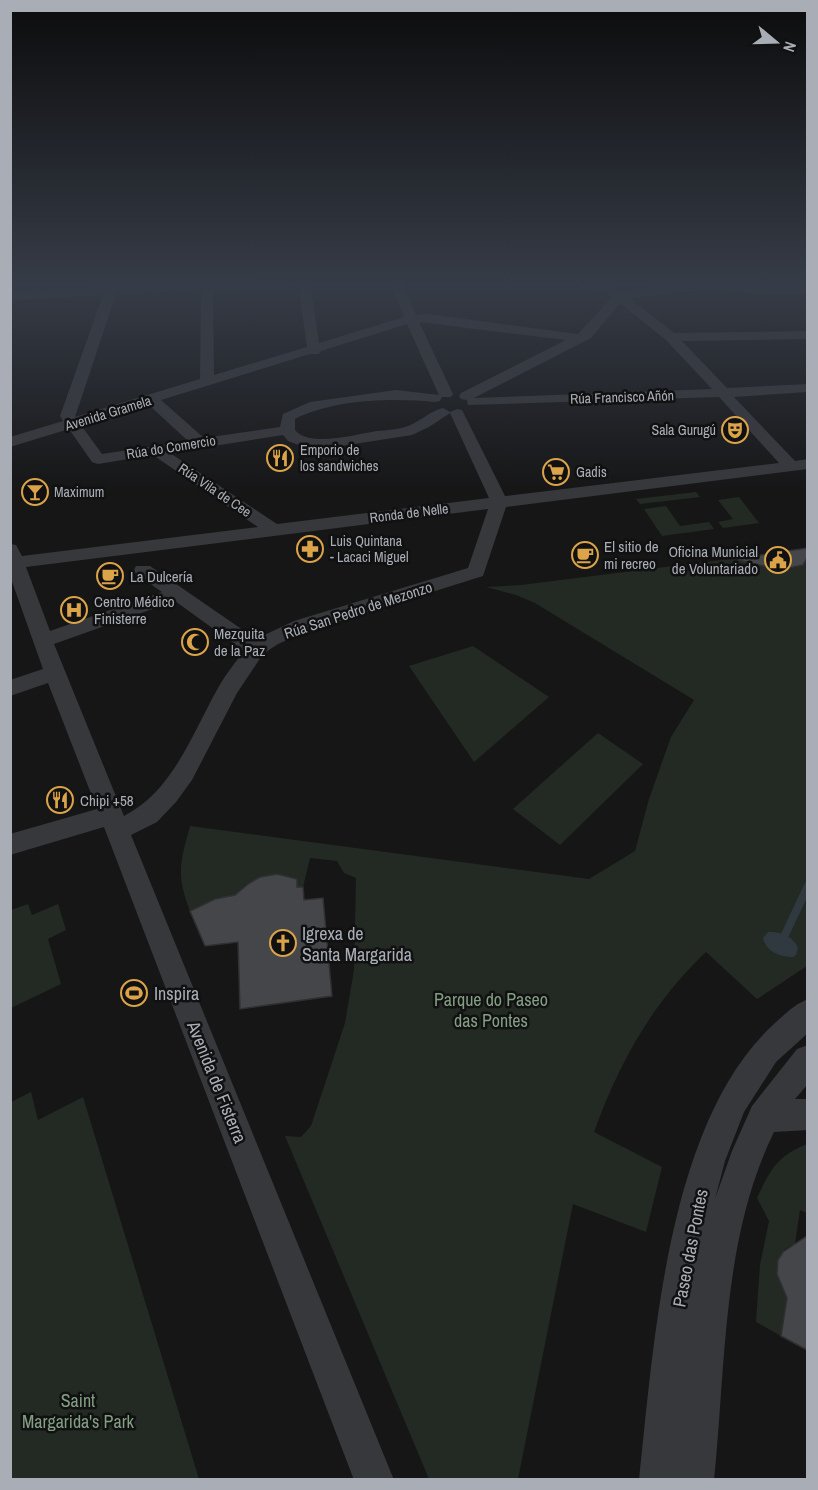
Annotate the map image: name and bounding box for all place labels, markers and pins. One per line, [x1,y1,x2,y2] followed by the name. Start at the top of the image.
[720,415,750,445] theatre icon: Sala Gurugú
[652,421,716,439] place label: Sala Gurugú
[300,441,379,475] place label: Emporio de los sandwiches
[265,443,295,473] restaurant icon: Emporio de los sandwiches
[541,457,571,487] supermarket icon: Gadis
[576,463,607,481] place label: Gadis
[20,477,50,507] bar icon: Maximum
[54,483,104,501] place label: Maximum
[330,532,408,566] place label: Luis Quintana - Lacaci Miguel
[295,534,325,564] pharmacy icon: Luis Quintana - Lacaci Miguel
[604,536,659,574] place label: El sitio de mi recreo
[570,540,600,570] cafe icon: El sitio de mi recreo
[668,541,758,579] place label: Oficina Municial de Voluntariado
[763,545,793,575] public building icon: Oficina Municial de Voluntariado
[95,561,125,591] cafe icon: La Dulcería
[130,566,193,587] place label: La Dulcería
[94,591,175,629] place label: Centro Médico Finisterre
[59,595,89,625] hospital icon: Centro Médico Finisterre
[214,623,265,661] place label: Mezquita de la Paz
[180,627,210,657] mosque icon: Mezquita de la Paz
[45,785,75,815] restaurant icon: Chipi +58
[80,790,134,811] place label: Chipi +58
[302,921,412,967] place label: Igrexa de Santa Margarida
[268,928,298,958] church icon: Igrexa de Santa Margarida
[119,978,149,1008] sports icon: Inspira
[154,981,199,1006] place label: Inspira

